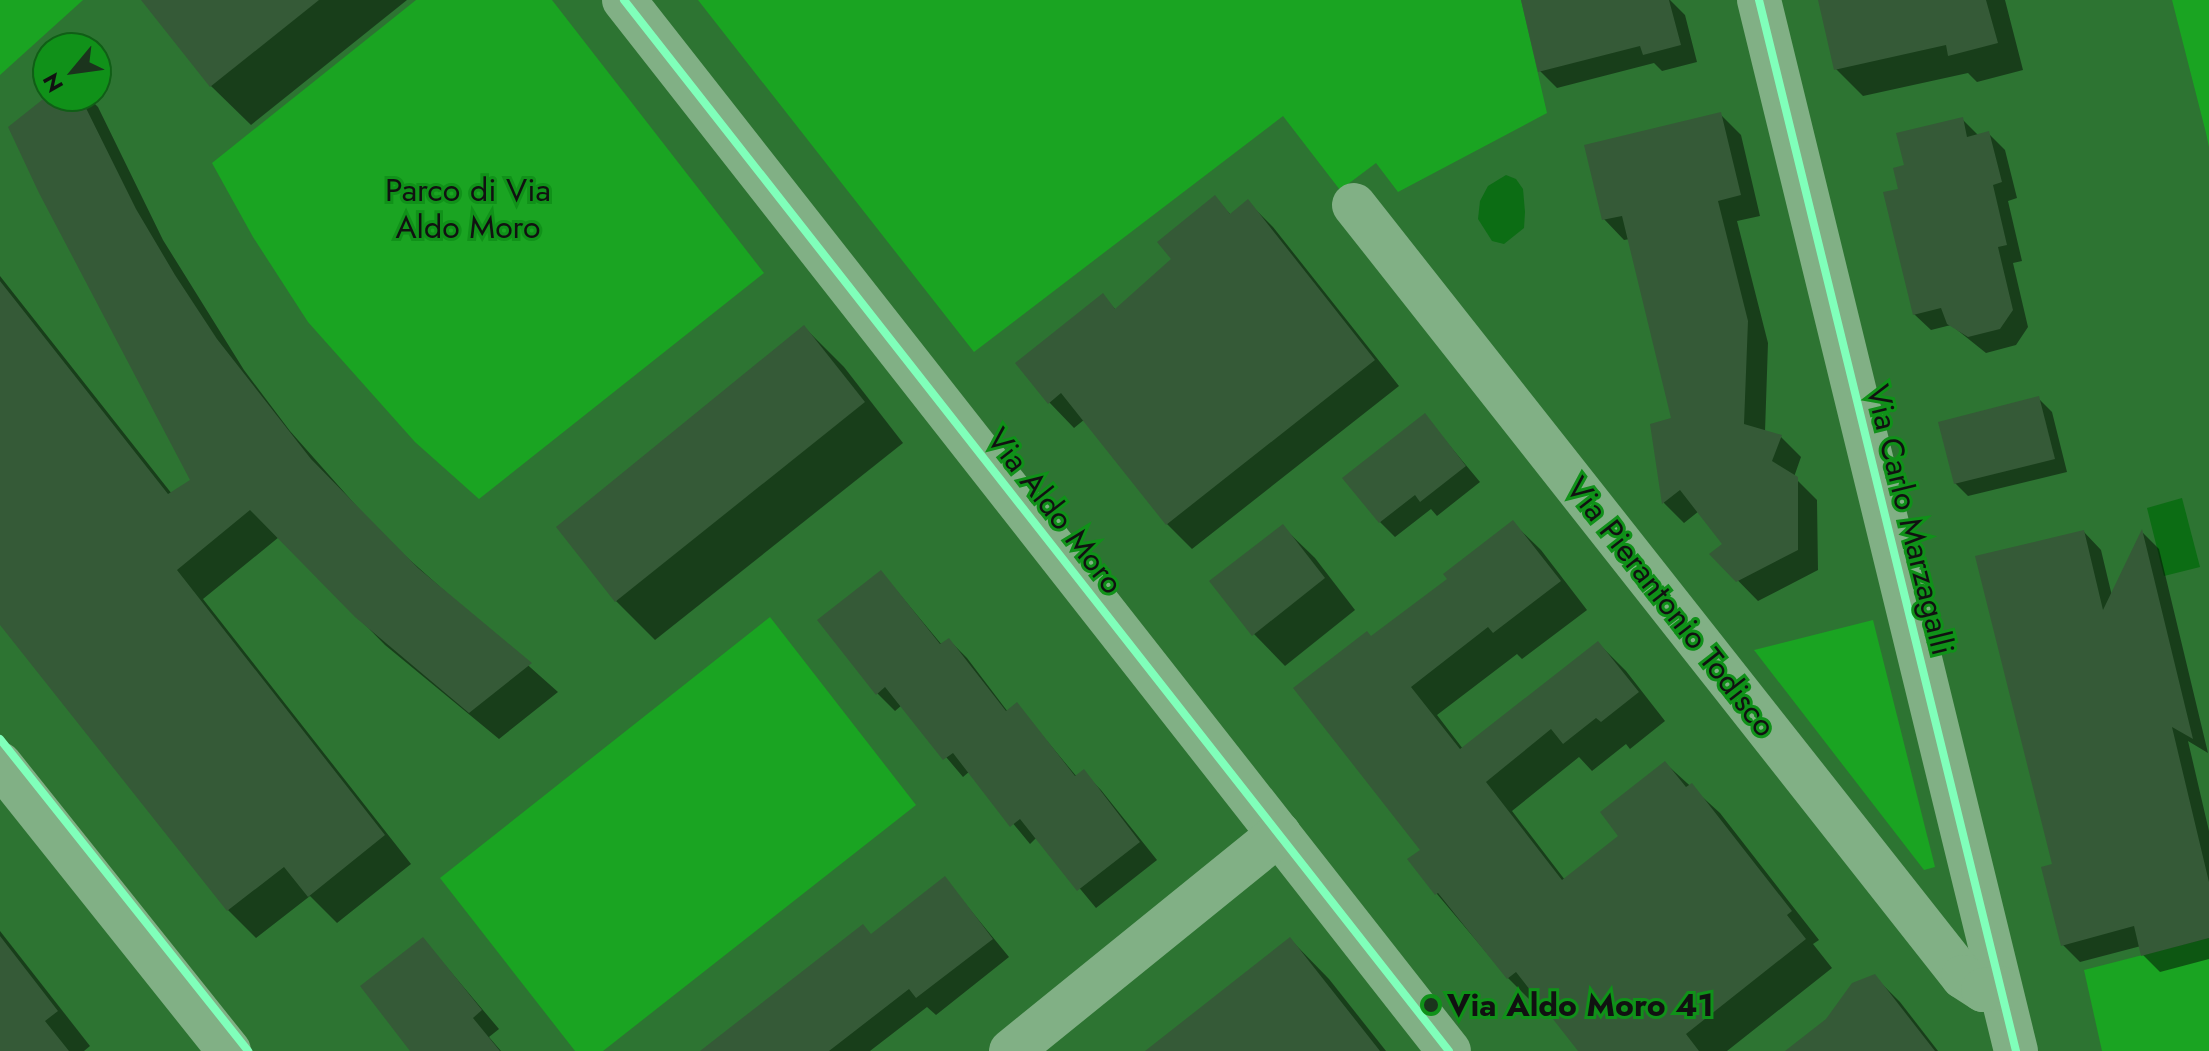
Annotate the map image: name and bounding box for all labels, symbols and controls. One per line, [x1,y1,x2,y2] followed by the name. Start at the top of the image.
[32,32,112,112] north arrow
[35,67,71,98] text: N
[385,172,551,247] park label: Parco di Via Aldo Moro
[1858,381,1962,659] street label: Via Carlo Marzagalli
[978,421,1132,601] street label: Via Aldo Moro
[1558,470,1784,744] street label: Via Pierantonio Todisco
[1447,986,1714,1024] place label: Via Aldo Moro 41
[1422,996,1440,1014] marker: Via Aldo Moro 41

